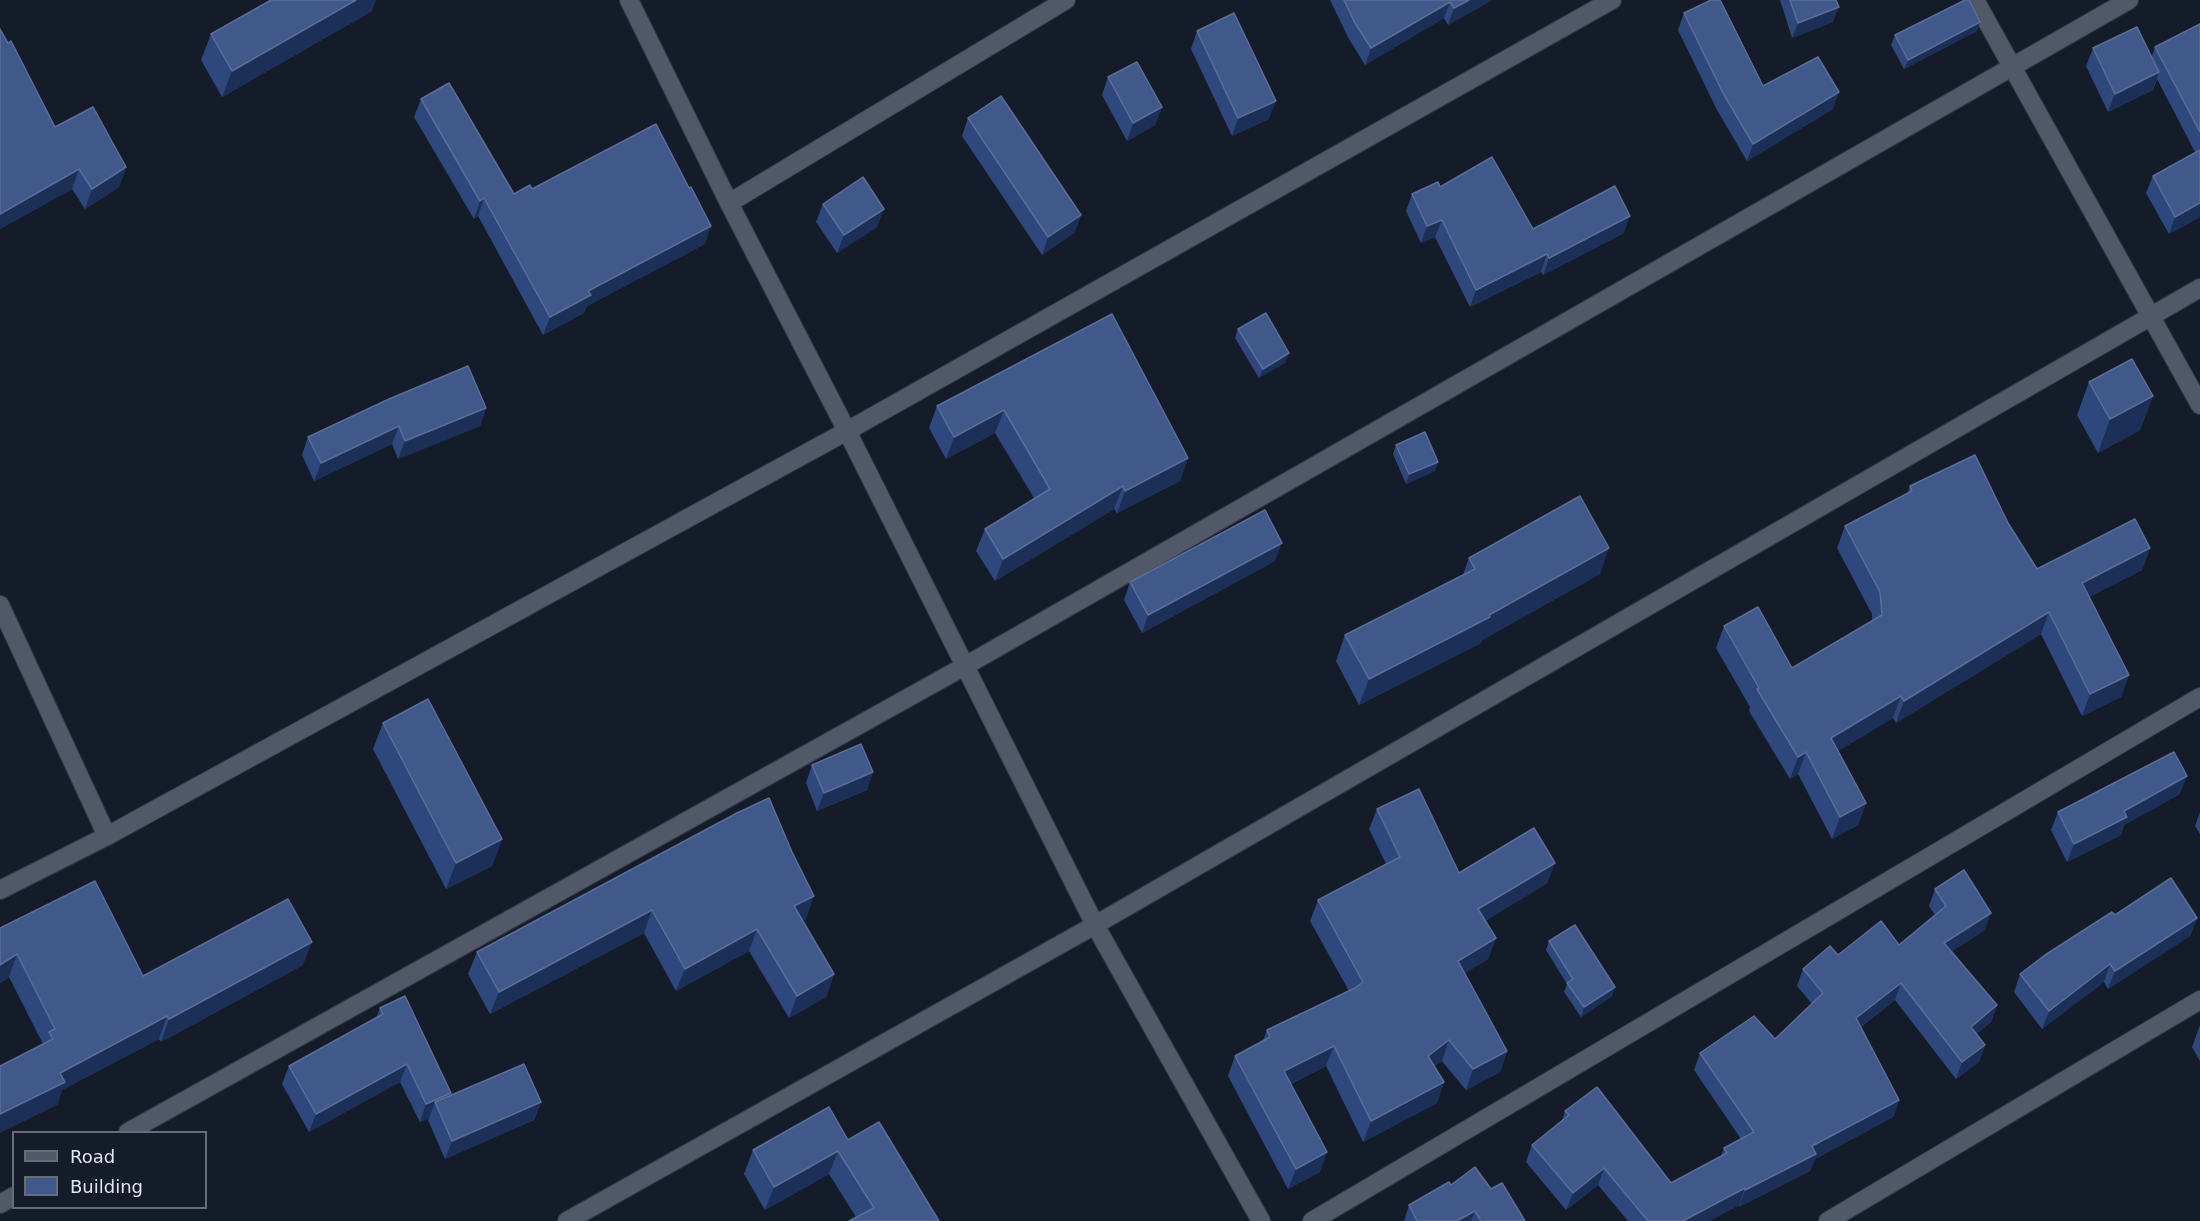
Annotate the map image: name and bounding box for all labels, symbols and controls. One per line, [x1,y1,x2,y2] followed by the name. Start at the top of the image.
[12,1131,207,1209] legend
[70,1146,115,1167] text: Road
[70,1176,143,1197] text: Building

